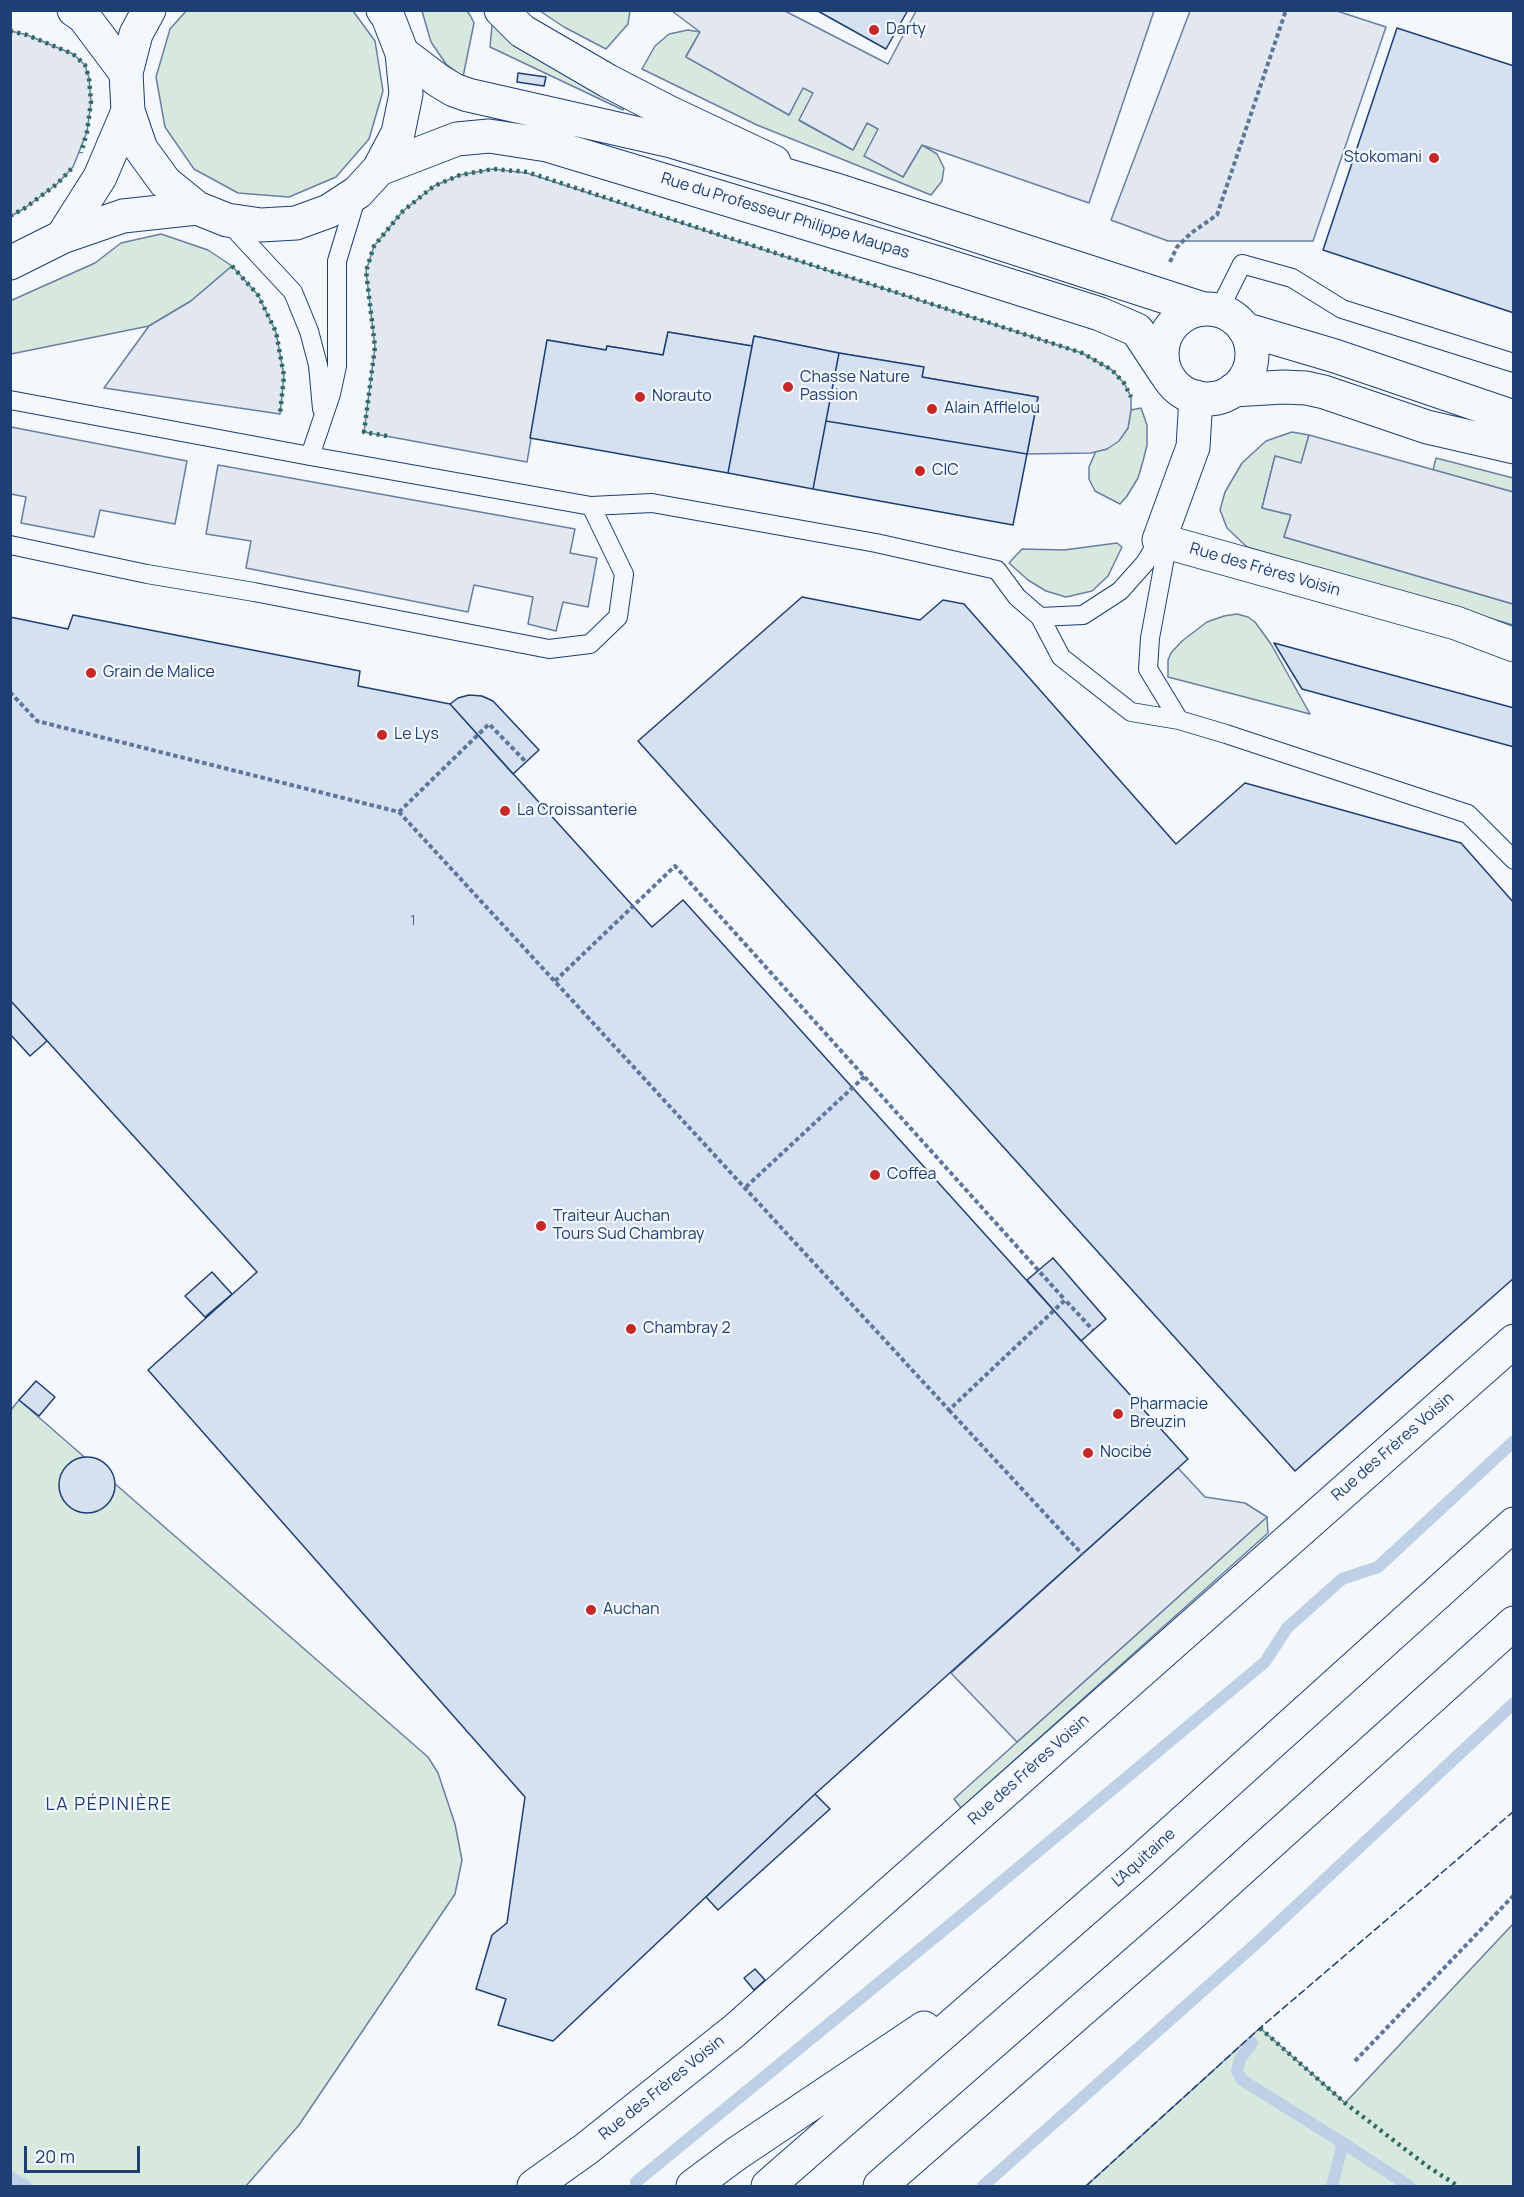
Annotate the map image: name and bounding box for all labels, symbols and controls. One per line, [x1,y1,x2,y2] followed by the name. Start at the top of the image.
[886,20,926,40] place label: Darty
[867,23,881,37] marker: Darty
[1344,148,1422,168] place label: Stokomani
[1427,151,1441,165] marker: Stokomani
[658,169,912,263] street label: Rue du Professeur Philippe Maupas
[800,368,910,406] place label: Chasse Nature Passion
[781,380,795,394] marker: Chasse Nature Passion
[652,387,712,407] place label: Norauto
[633,390,647,404] marker: Norauto
[944,399,1040,419] place label: Alain Afflelou
[925,402,939,416] marker: Alain Afflelou
[932,461,959,481] place label: CIC
[913,464,927,478] marker: CIC
[1187,539,1343,601] street label: Rue des Frères Voisin
[103,663,215,683] place label: Grain de Malice
[84,666,98,680] marker: Grain de Malice
[394,725,439,745] place label: Le Lys
[375,728,389,742] marker: Le Lys
[517,801,637,821] place label: La Croissanterie
[498,804,512,818] marker: La Croissanterie
[410,913,416,929] house number: 1
[887,1165,936,1185] place label: Coffea
[868,1168,882,1182] marker: Coffea
[553,1207,705,1245] place label: Traiteur Auchan Tours Sud Chambray
[534,1219,548,1233] marker: Traiteur Auchan Tours Sud Chambray
[643,1319,730,1339] place label: Chambray 2
[624,1322,638,1336] marker: Chambray 2
[1328,1389,1458,1505] street label: Rue des Frères Voisin
[1130,1395,1208,1433] place label: Pharmacie Breuzin
[1111,1407,1125,1421] marker: Pharmacie Breuzin
[1100,1443,1152,1463] place label: Nocibé
[1081,1446,1095,1460] marker: Nocibé
[603,1600,659,1620] place label: Auchan
[584,1603,598,1617] marker: Auchan
[965,1711,1093,1829] street label: Rue des Frères Voisin
[46,1794,172,1816] district label: LA PÉPINIÈRE
[1108,1825,1180,1891] street label: L'Aquitaine
[595,2032,729,2144] street label: Rue des Frères Voisin
[27,2134,142,2172] scale bar
[35,2144,75,2168] text: 20 m

